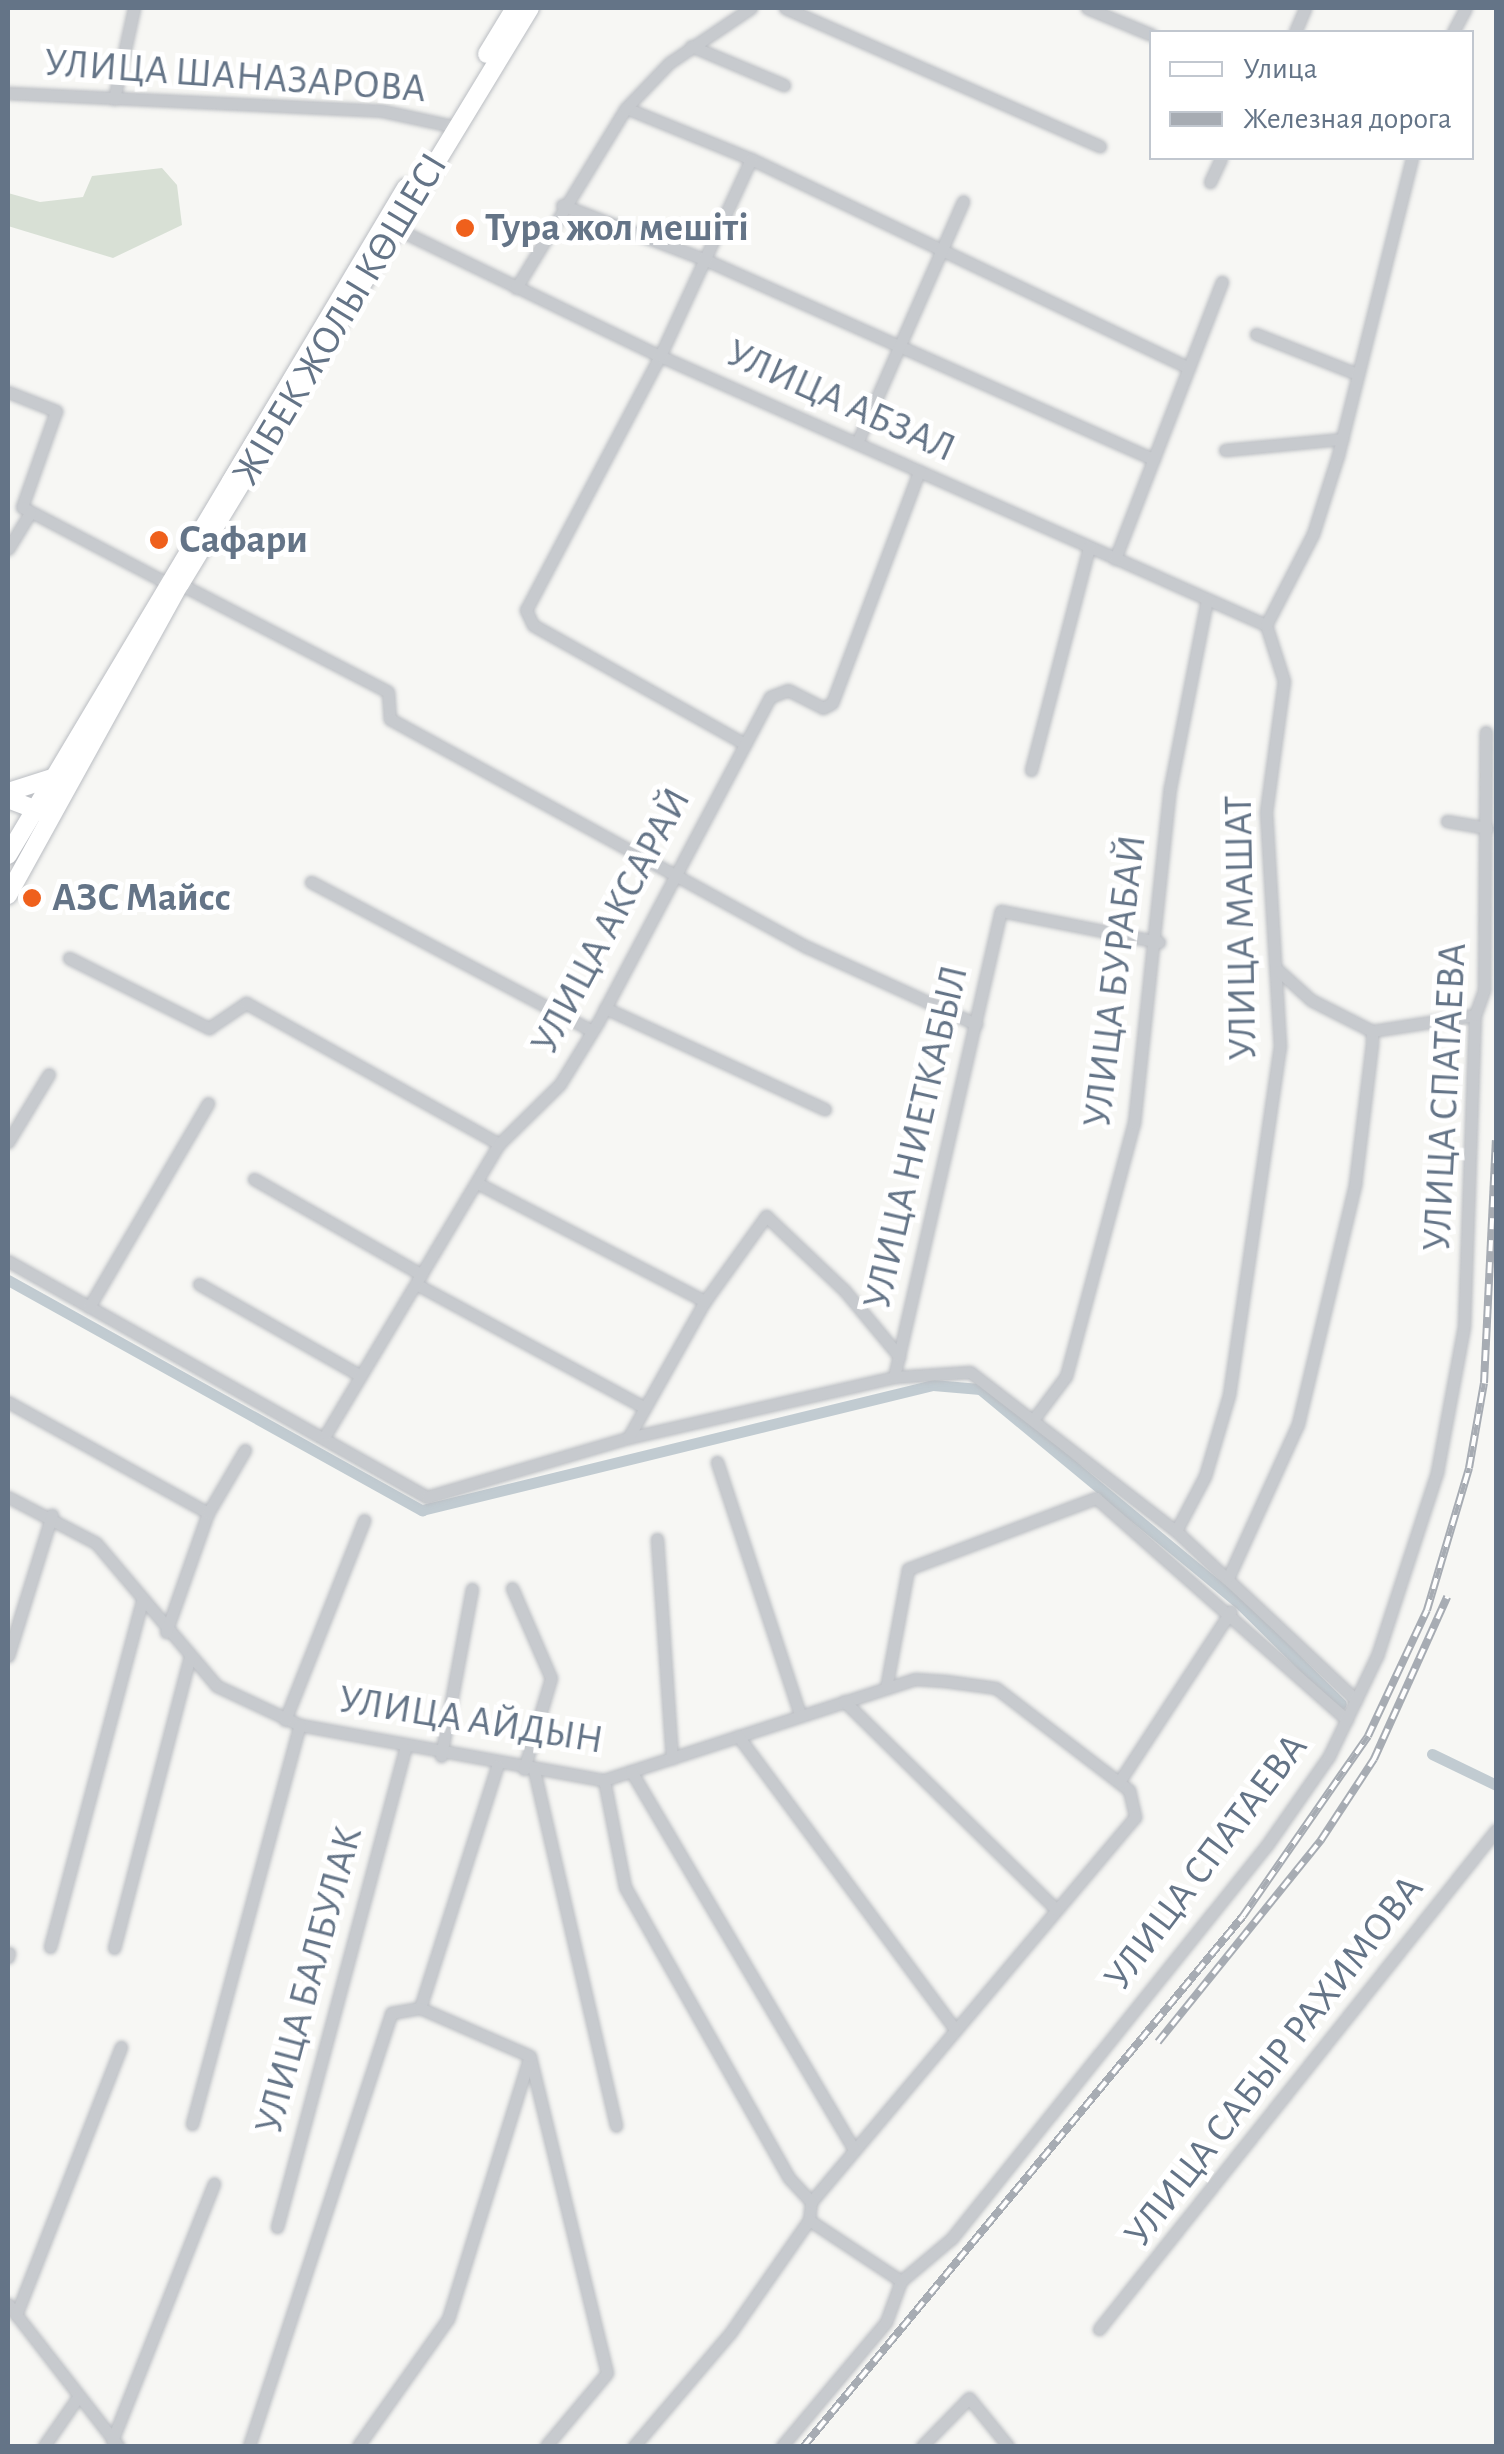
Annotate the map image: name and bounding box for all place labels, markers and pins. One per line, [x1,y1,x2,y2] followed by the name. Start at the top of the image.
[485,204,749,252] place label: Тура жол мешіті
[454,217,476,239] marker: Тура жол мешіті
[179,516,308,564] place label: Сафари
[148,529,170,551] marker: Сафари
[52,874,231,922] place label: АЗС Майсс
[21,887,43,909] marker: АЗС Майсс

